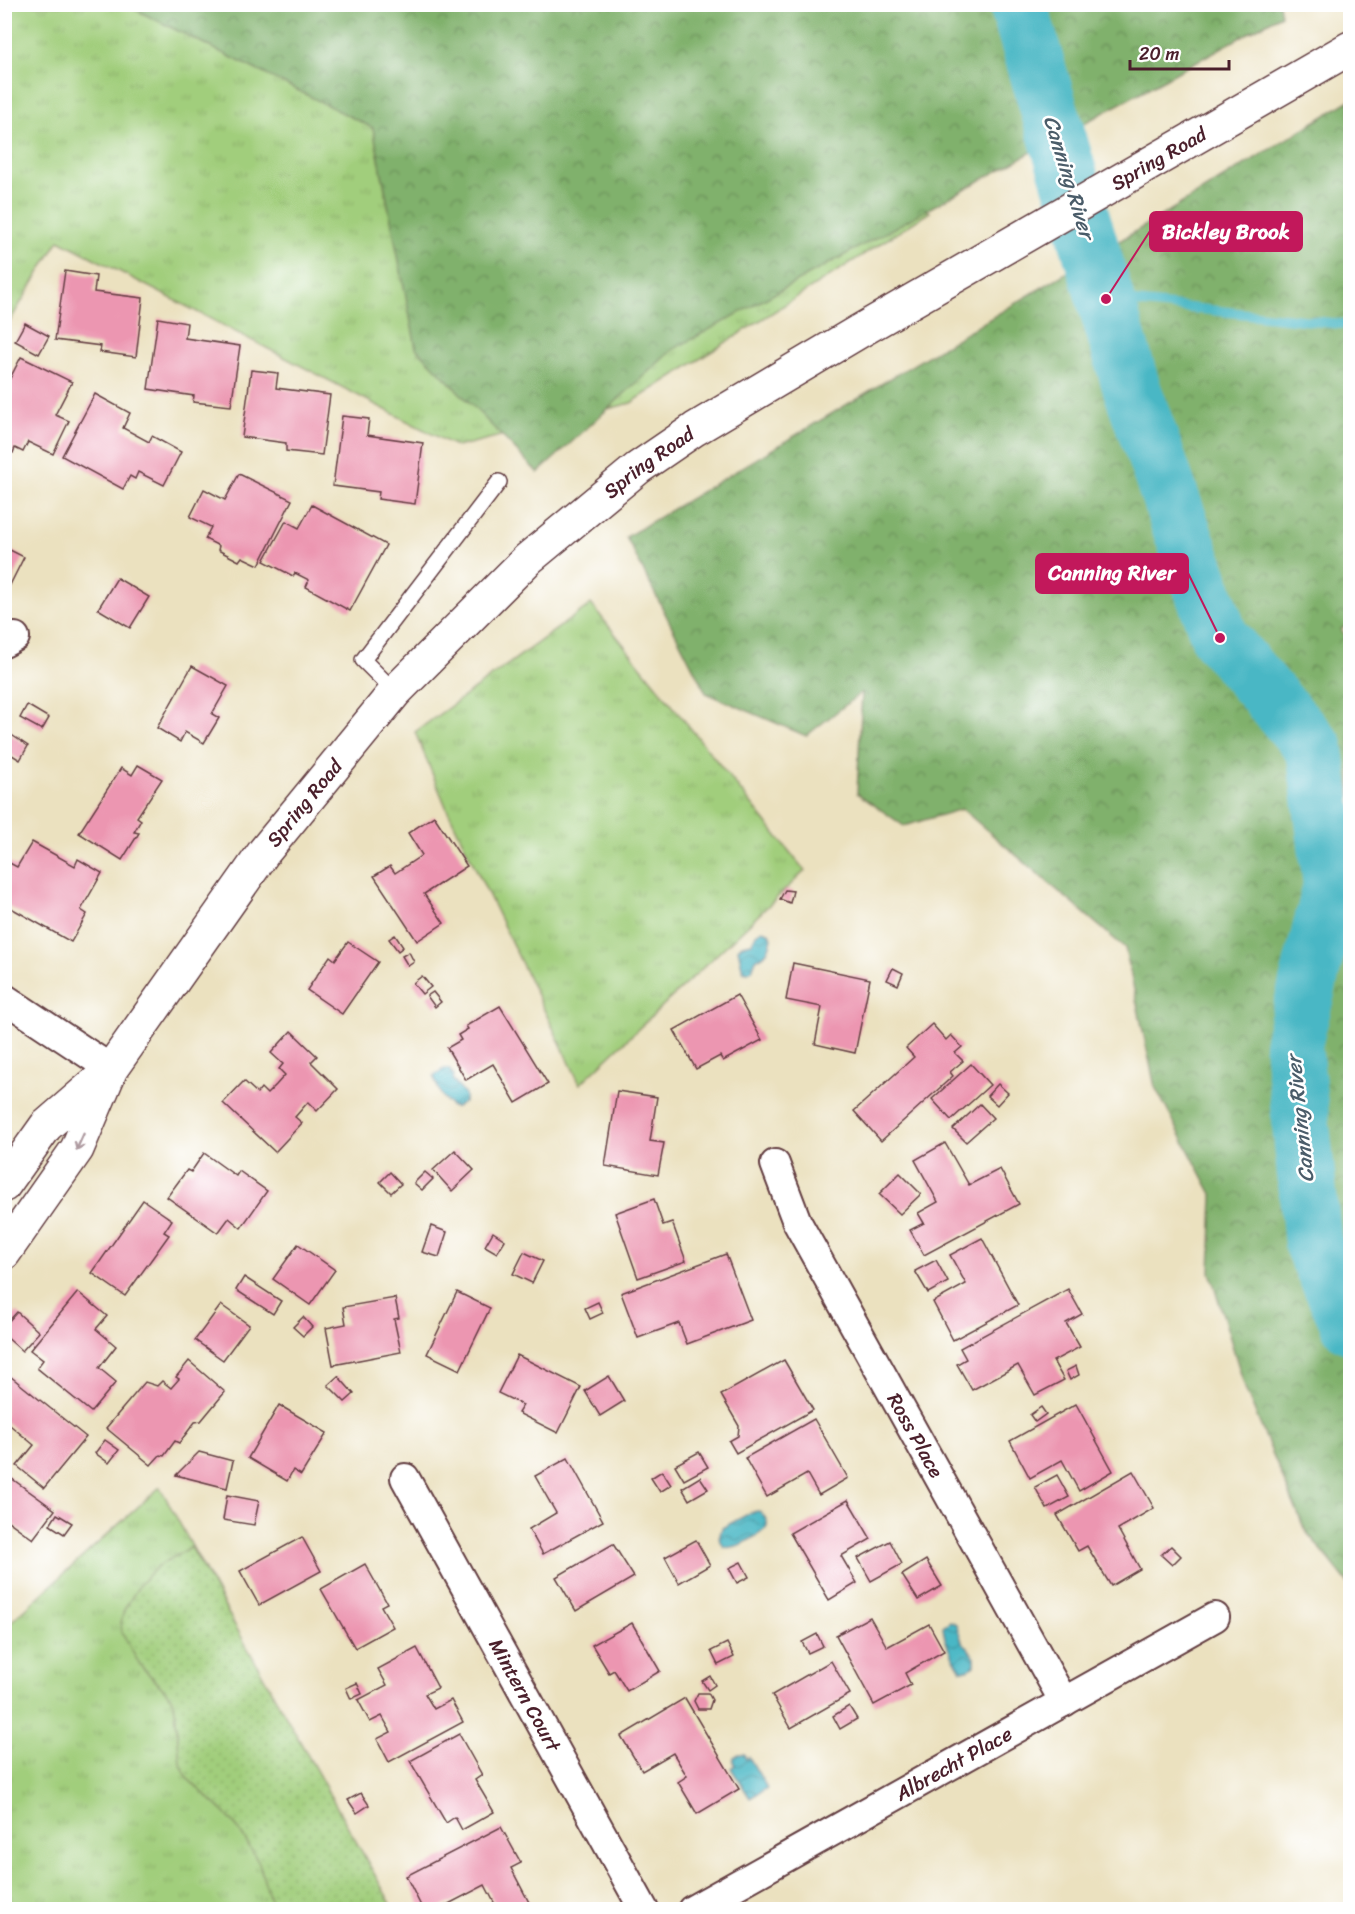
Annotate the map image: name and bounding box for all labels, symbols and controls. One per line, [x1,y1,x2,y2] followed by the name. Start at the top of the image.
[1130,33,1229,71] scale bar
[1139,38,1179,70] text: 20 m
[1032,111,1107,247] water label: Canning River
[1104,117,1215,201] street label: Spring Road
[1150,212,1302,251] callout: Bickley Brook
[1162,213,1290,251] text: Bickley Brook
[595,417,703,508] street label: Spring Road
[1036,554,1188,593] callout: Canning River
[1047,554,1177,592] text: Canning River
[258,750,353,855] street label: Spring Road
[1274,1050,1326,1184] water label: Canning River
[74,1133,85,1151] one-way arrow
[877,1386,953,1485] street label: Ross Place
[479,1632,571,1759] street label: Mintern Court
[888,1717,1019,1811] street label: Albrecht Place

